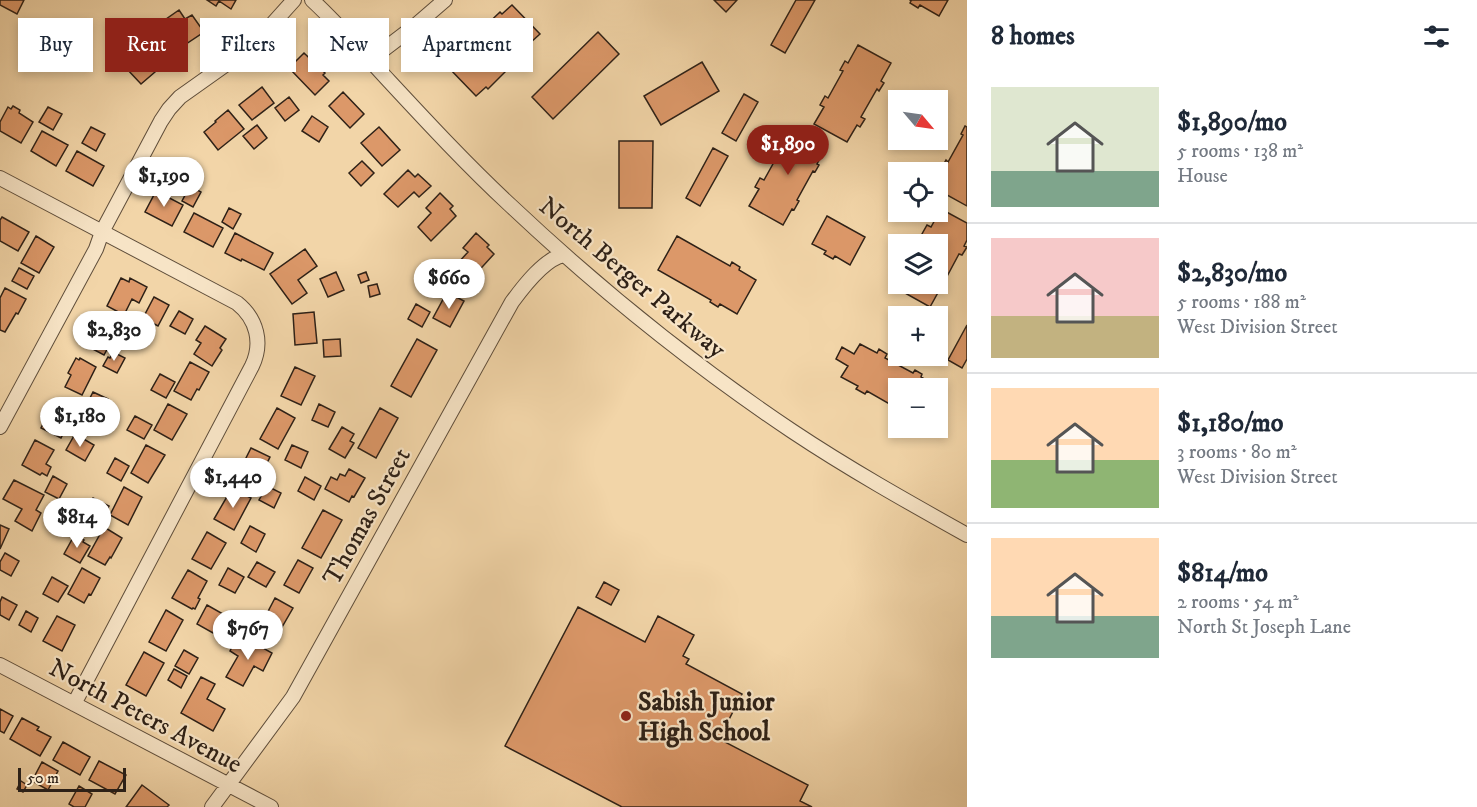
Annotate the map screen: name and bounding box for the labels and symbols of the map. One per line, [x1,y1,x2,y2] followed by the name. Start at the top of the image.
[888,90,948,150] north arrow
[739,125,837,176] pin: $1,890
[115,157,213,208] pin: $1,190
[532,190,733,367] street label: North Berger Parkway
[413,259,485,310] pin: $660
[65,311,163,362] pin: $2,830
[31,397,129,448] pin: $1,180
[316,442,419,591] street label: Thomas Street
[184,458,282,509] pin: $1,440
[41,498,113,549] pin: $814
[212,610,284,661] pin: $767
[43,652,248,781] street label: North Peters Avenue
[638,686,775,749] place label: Sabish Junior High School
[619,709,633,723] marker: Sabish Junior High School
[18,765,126,792] scale bar

